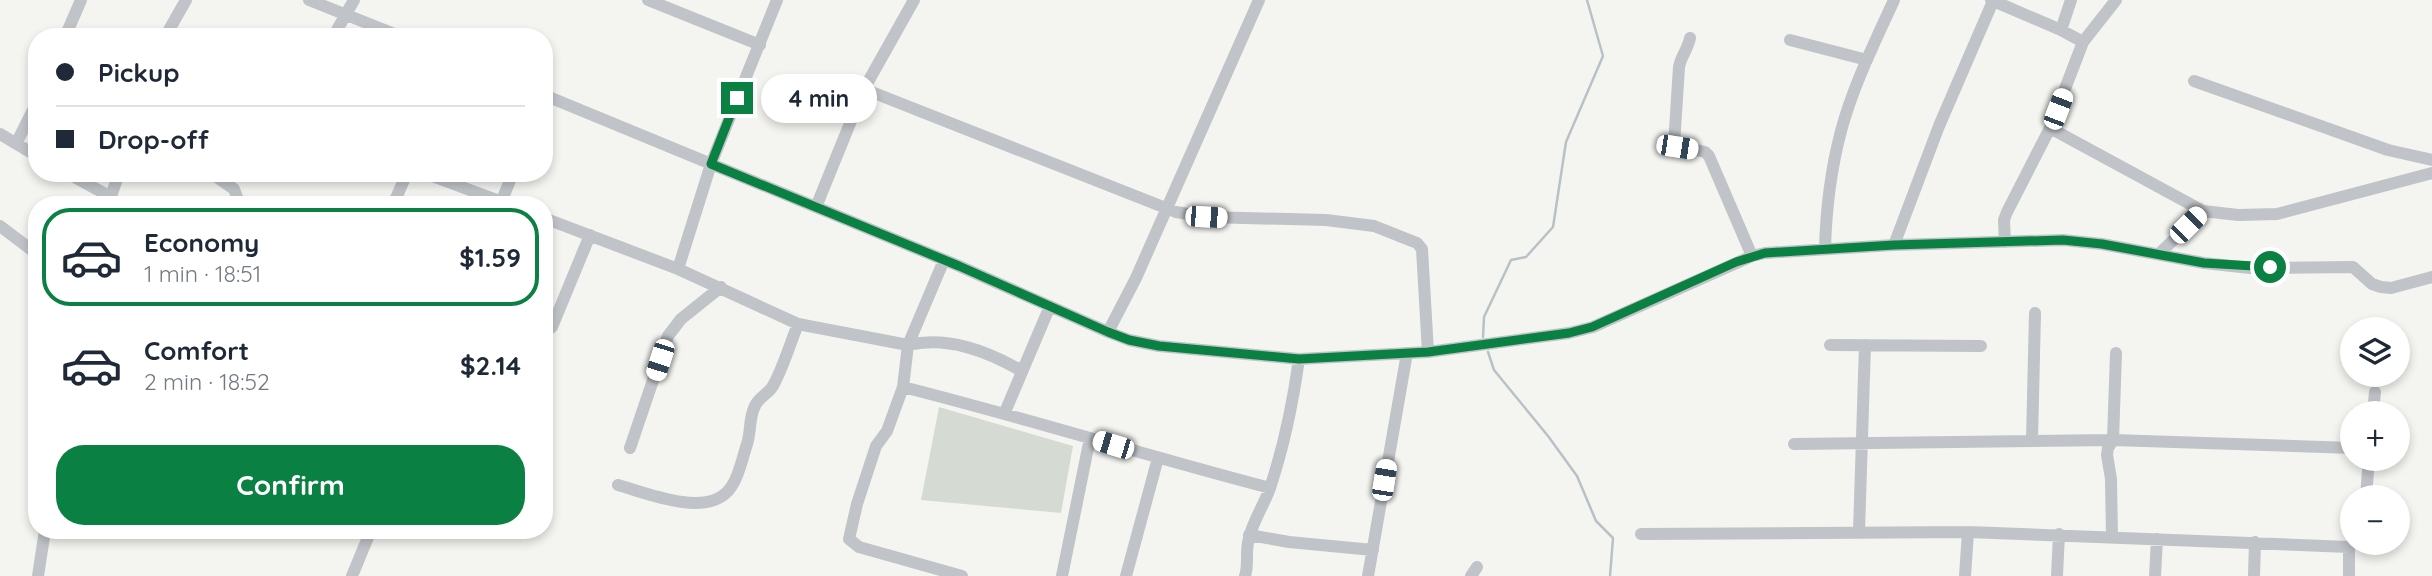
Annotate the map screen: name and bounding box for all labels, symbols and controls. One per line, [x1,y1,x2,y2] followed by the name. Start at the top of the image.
[98,56,180,89] text: Pickup
[762,74,877,122] callout: 4 min
[721,82,753,114] route end
[789,84,849,113] text: 4 min
[2041,86,2076,132] car
[98,123,209,156] text: Drop-off
[1655,133,1700,161] car
[2166,203,2211,247] car
[1185,205,1228,229] car
[60,226,123,289] icon: car
[144,226,259,259] text: Economy
[459,241,521,274] text: $1.59
[2254,251,2286,283] route start
[144,259,261,288] text: 1 min · 18:51
[2340,317,2410,555] map controls
[2340,317,2410,387] button: layers
[60,334,123,397] icon: car
[144,334,249,367] text: Comfort
[644,337,677,383] car
[460,349,521,382] text: $2.14
[144,367,270,396] text: 2 min · 18:52
[2340,401,2410,471] button: +
[1090,429,1137,461] car
[56,445,525,525] button: Confirm
[1371,458,1398,502] car
[2340,485,2410,555] button: −

